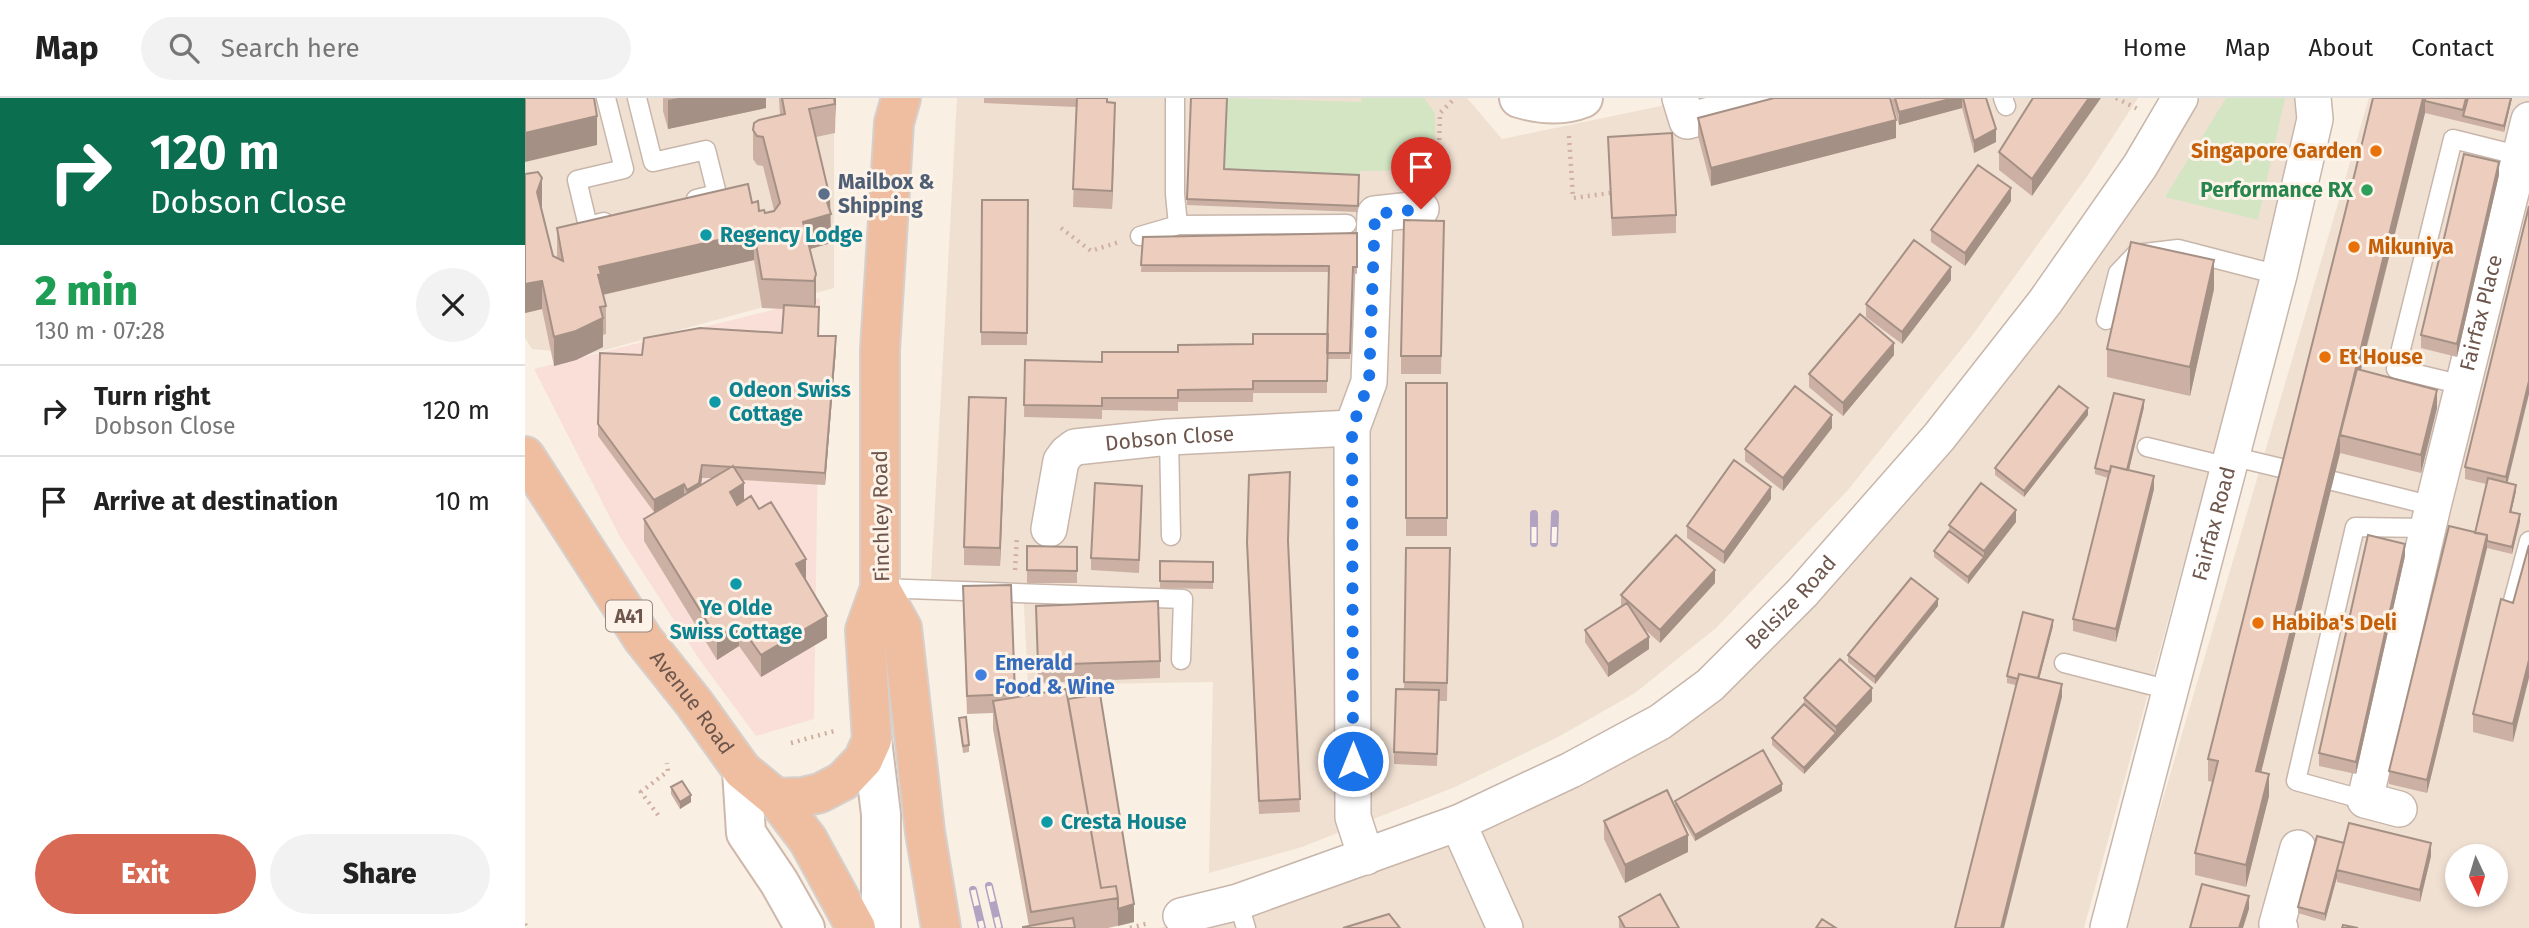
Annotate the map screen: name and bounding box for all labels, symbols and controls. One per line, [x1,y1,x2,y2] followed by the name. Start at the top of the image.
[141,17,631,80] search box
[35,28,99,68] text: Map
[165,29,203,67] icon: search
[221,33,360,64] text: Search here
[2123,34,2187,62] text: Home
[2225,34,2271,62] text: Map
[2309,34,2373,62] text: About
[2411,34,2494,62] text: Contact
[150,123,280,182] text: 120 m
[35,126,126,217] icon: right
[1391,137,1451,209] pin
[2191,138,2362,164] place label: Singapore Garden
[2368,143,2384,159] marker: Singapore Garden
[1402,148,1440,186] icon: arrive
[838,169,934,219] place label: Mailbox & Shipping
[2200,177,2354,203] place label: Performance RX
[2359,182,2375,198] marker: Performance RX
[150,183,347,221] text: Dobson Close
[816,186,832,202] marker: Mailbox & Shipping
[720,222,863,248] place label: Regency Lodge
[698,227,714,243] marker: Regency Lodge
[2368,234,2454,260] place label: Mikuniya
[2346,239,2362,255] marker: Mikuniya
[2454,252,2508,374] street label: Fairfax Place
[35,266,138,316] text: 2 min
[416,268,490,342] button: close
[35,317,165,345] text: 130 m · 07:28
[2339,344,2423,370] place label: Et House
[2317,349,2333,365] marker: Et House
[729,377,851,427] place label: Odeon Swiss Cottage
[94,381,211,412] text: Turn right
[35,392,73,430] icon: right
[707,394,723,410] marker: Odeon Swiss Cottage
[422,395,490,426] text: 120 m
[94,412,236,440] text: Dobson Close
[1104,421,1235,457] street label: Dobson Close
[867,450,895,582] street label: Finchley Road
[2187,464,2241,583] street label: Fairfax Road
[35,483,73,521] icon: arrive
[94,486,338,517] text: Arrive at destination
[435,486,490,517] text: 10 m
[1740,550,1842,655] street label: Belsize Road
[728,576,744,592] marker: Ye Olde Swiss Cottage
[670,595,803,645] place label: Ye Olde Swiss Cottage
[606,601,652,632] road number: A41
[2272,610,2397,636] place label: Habiba's Deli
[2250,615,2266,631] marker: Habiba's Deli
[644,645,740,760] street label: Avenue Road
[995,650,1115,700] place label: Emerald Food & Wine
[973,667,989,683] marker: Emerald Food & Wine
[1316,724,1390,798] position arrow
[1061,809,1187,835] place label: Cresta House
[1039,814,1055,830] marker: Cresta House
[35,834,256,914] button: Exit
[270,834,490,914] button: Share
[2445,844,2508,906] north arrow
[2445,844,2508,907] map controls

